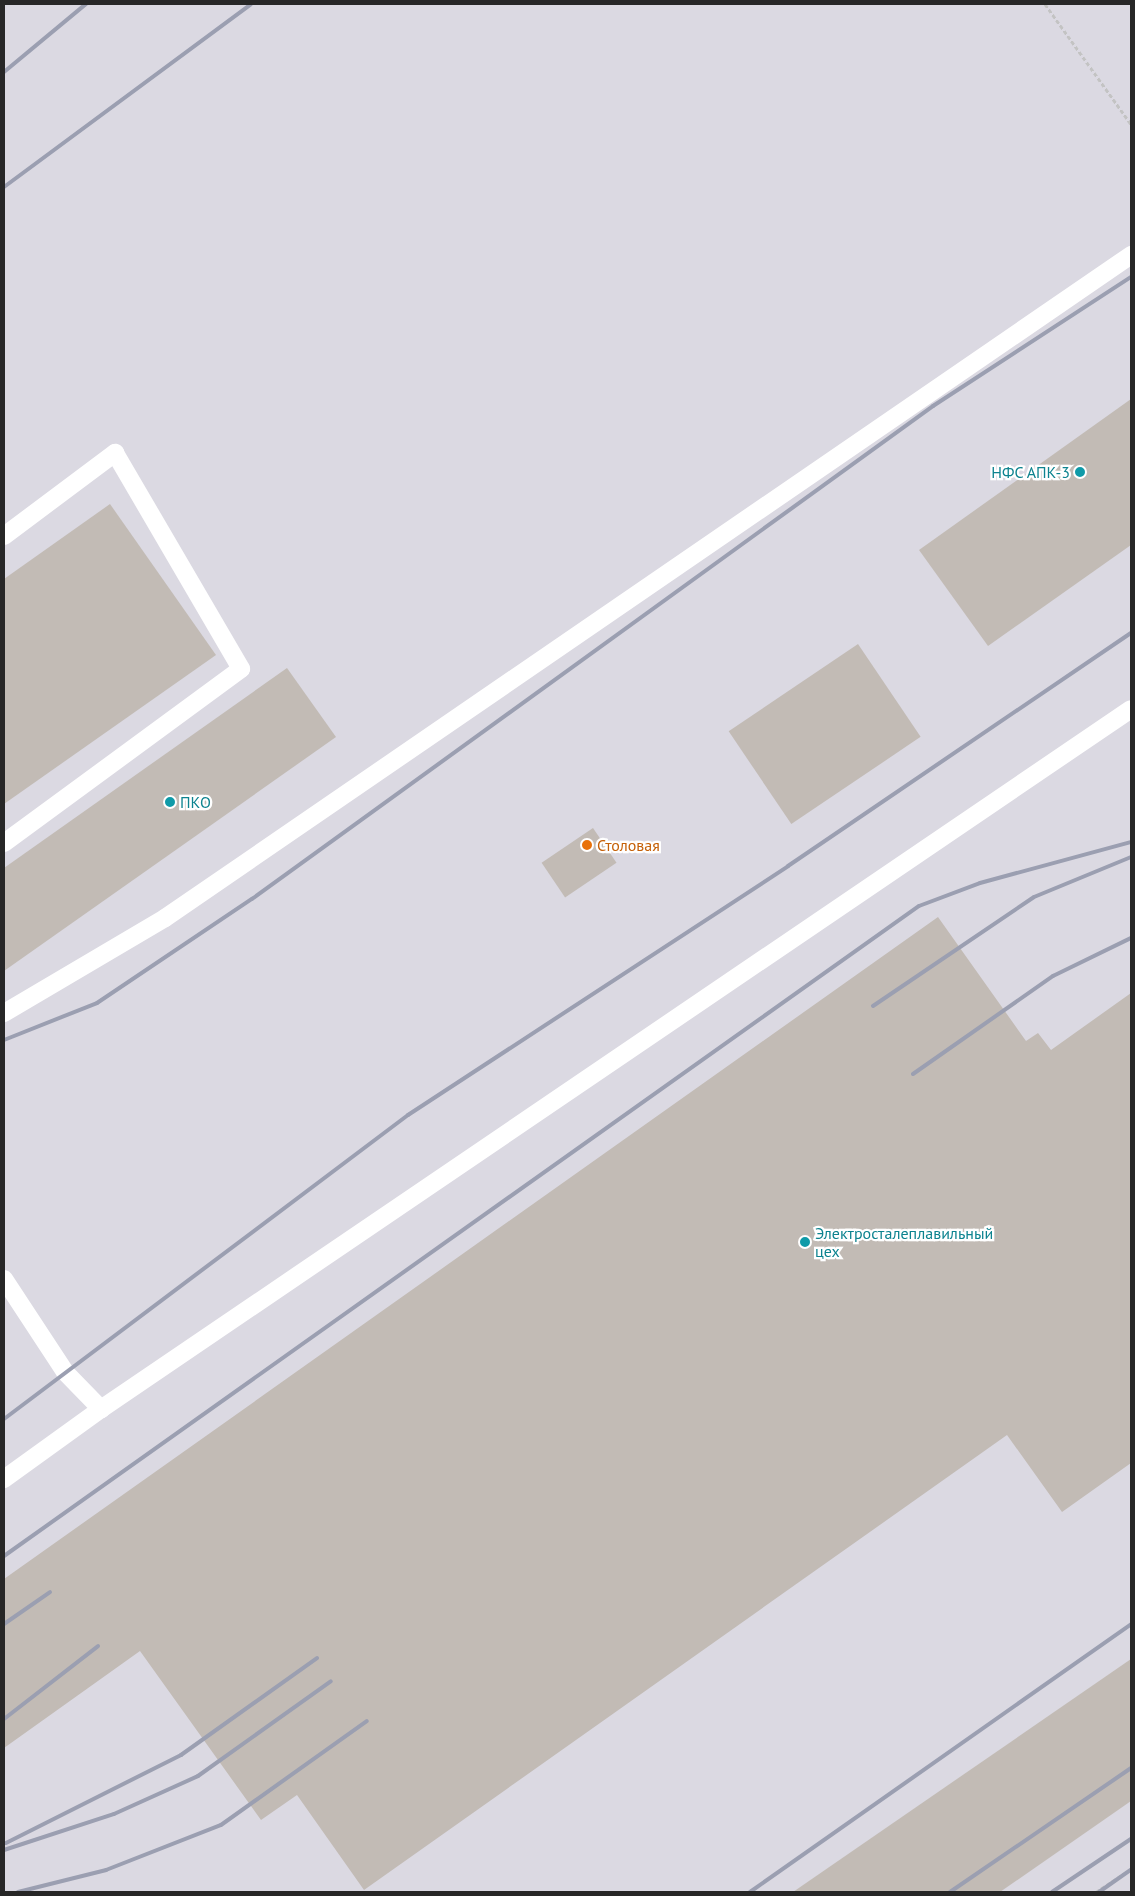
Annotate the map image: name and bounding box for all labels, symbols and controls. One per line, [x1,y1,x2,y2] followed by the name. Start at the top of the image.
[990,462,1070,482] place label: НФС АПК-3
[1074,466,1086,478] marker: НФС АПК-3
[180,792,211,812] place label: ПКО
[164,796,176,808] marker: ПКО
[597,835,660,855] place label: Столовая
[581,839,593,851] marker: Столовая
[815,1223,993,1261] place label: Электросталеплавильный цех
[799,1236,811,1248] marker: Электросталеплавильный цех

